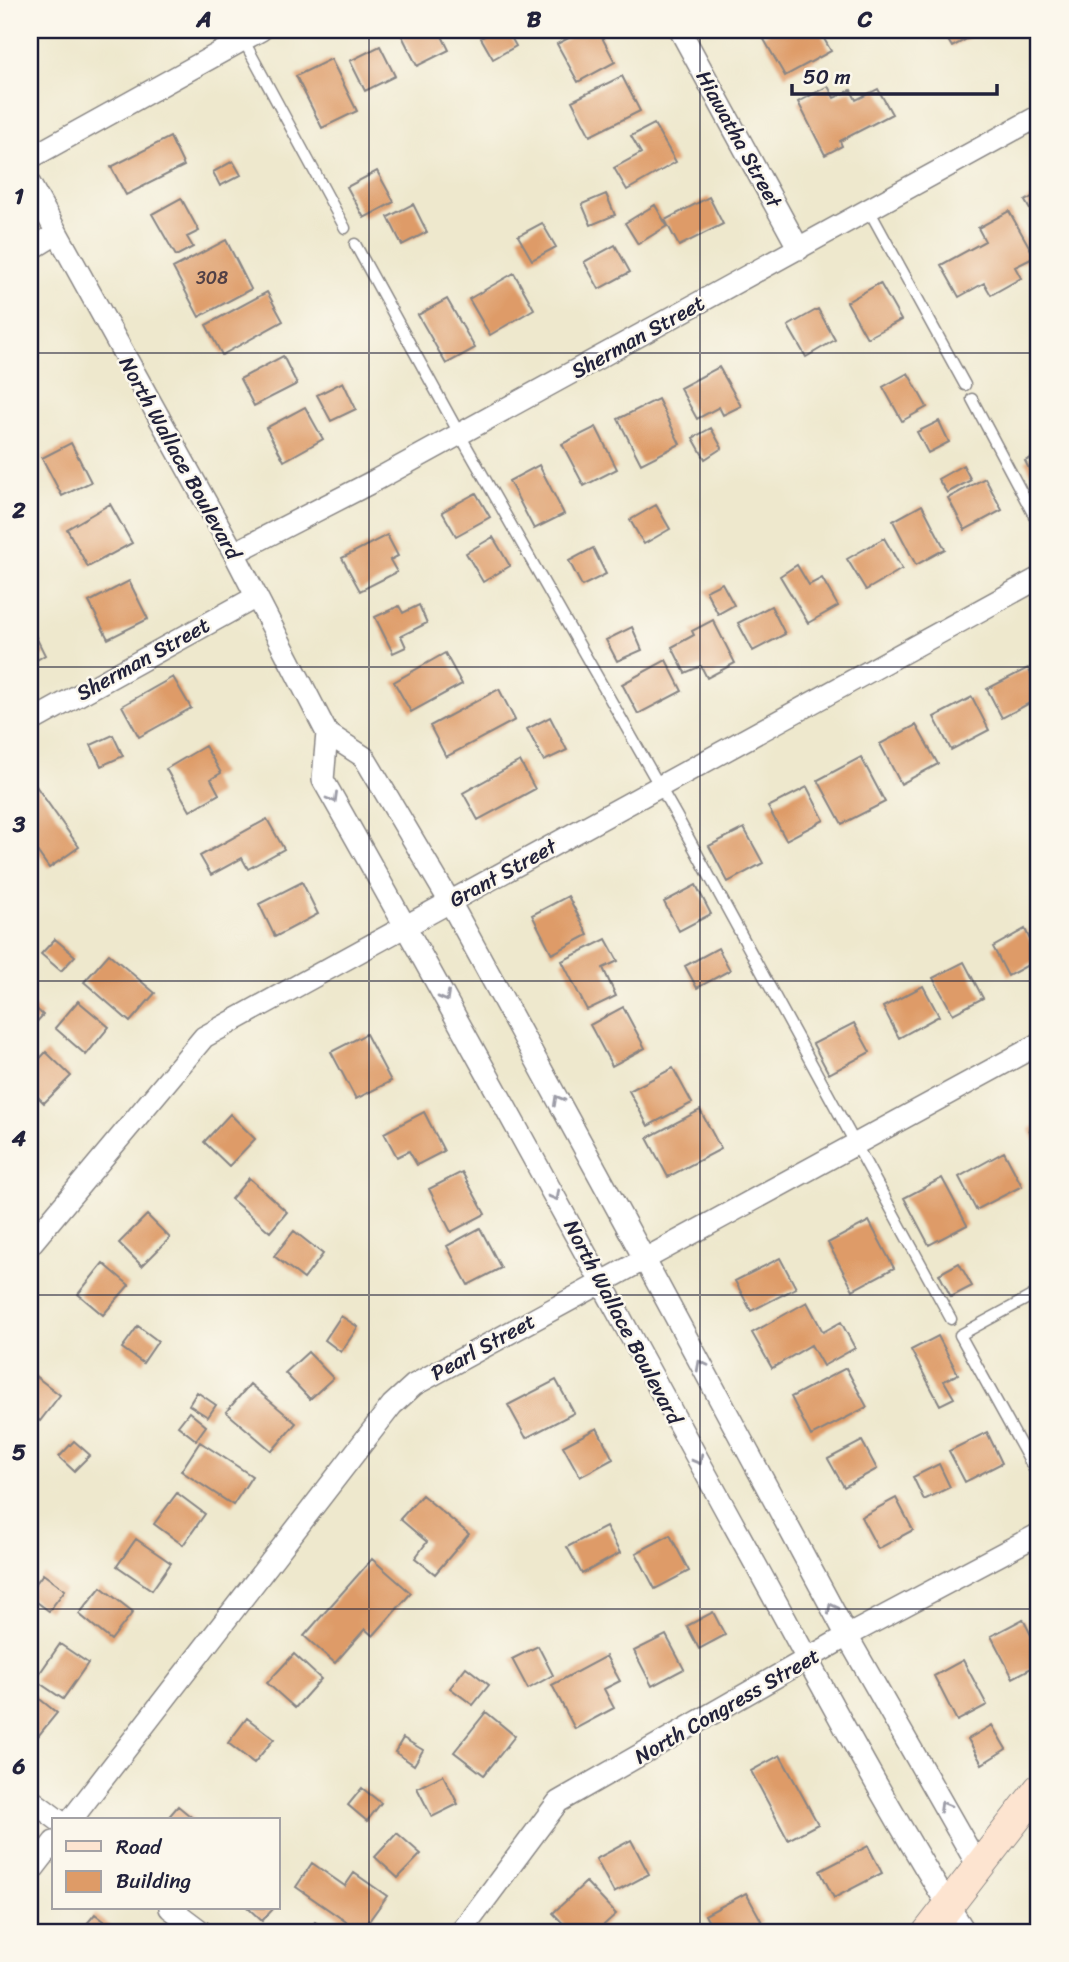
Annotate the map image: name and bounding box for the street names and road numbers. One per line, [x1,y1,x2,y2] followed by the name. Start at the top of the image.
[685,63,793,216] street label: Hiawatha Street
[564,284,712,390] street label: Sherman Street
[108,349,253,568] street label: North Wallace Boulevard
[69,606,217,712] street label: Sherman Street
[442,827,565,918] street label: Grant Street
[553,1213,694,1433] street label: North Wallace Boulevard
[423,1302,543,1392] street label: Pearl Street
[627,1637,827,1775] street label: North Congress Street

